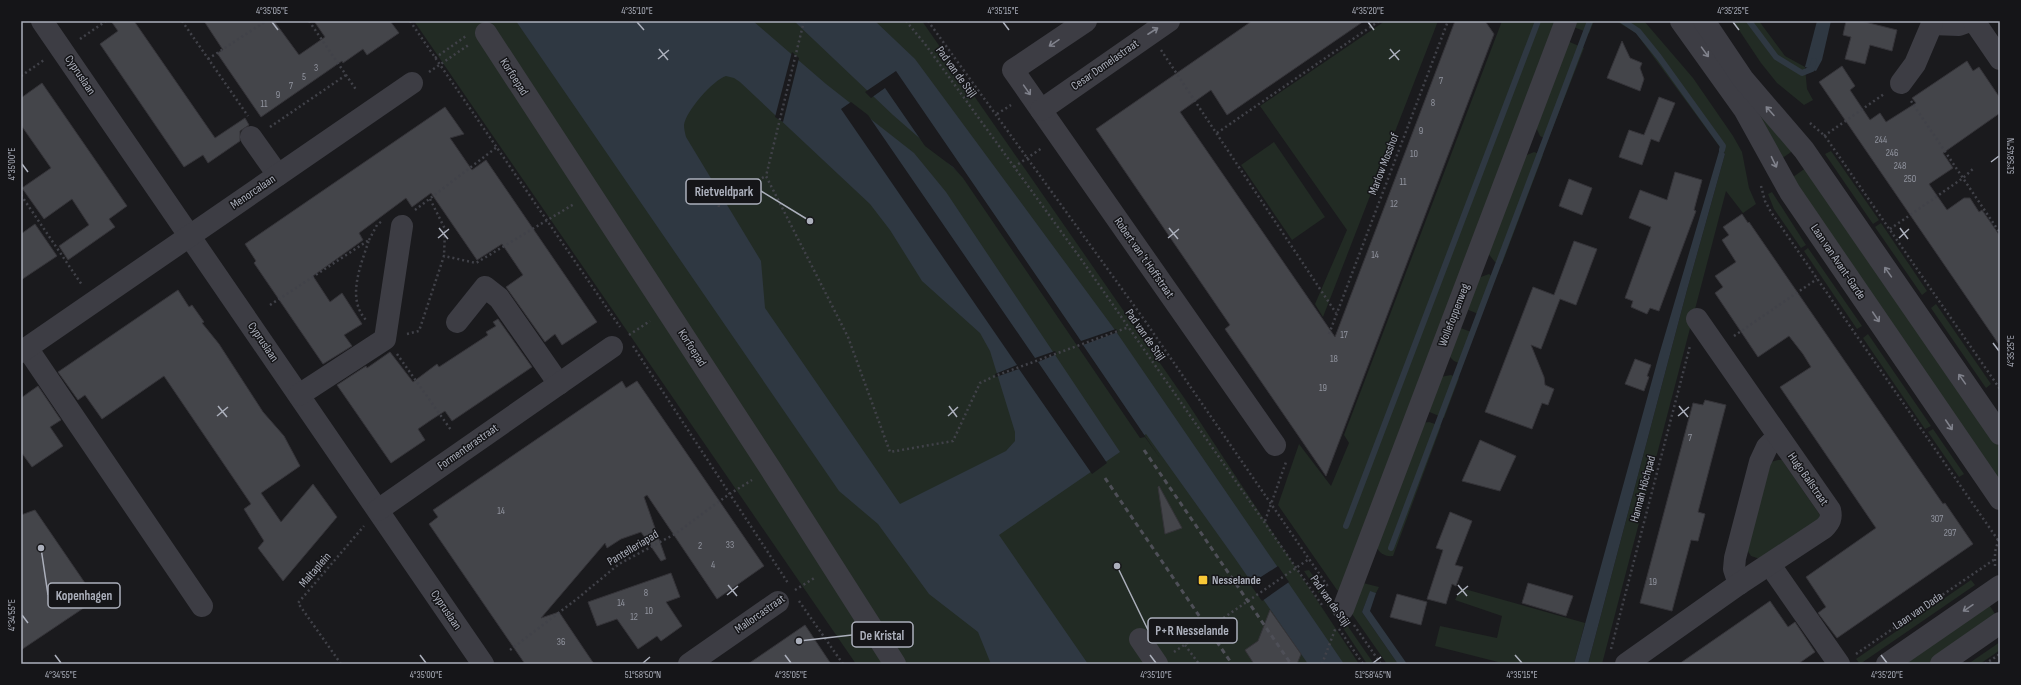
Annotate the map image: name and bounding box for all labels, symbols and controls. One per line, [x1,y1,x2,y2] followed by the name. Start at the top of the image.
[256,5,288,17] text: 4°35'05"E
[621,5,653,17] text: 4°35'10"E
[987,5,1019,17] text: 4°35'15"E
[1352,5,1384,17] text: 4°35'20"E
[1717,5,1749,17] text: 4°35'25"E
[1147,27,1158,35] one-way arrow
[1068,36,1142,94] street label: Cesar Domelastraat
[1048,39,1059,47] one-way arrow
[932,43,980,101] street label: Pad van de Stijl
[1701,47,1709,58] one-way arrow
[61,52,99,98] street label: Cypruslaan
[496,56,532,98] street label: Korfoepad
[314,62,318,74] house number: 3
[302,71,306,83] house number: 5
[1439,75,1443,87] house number: 7
[289,80,293,92] house number: 7
[1023,85,1031,96] one-way arrow
[276,89,280,101] house number: 9
[1431,97,1435,109] house number: 8
[261,98,268,110] house number: 11
[1765,106,1775,116] one-way arrow
[1419,125,1423,137] house number: 9
[1365,130,1403,197] street label: Marlow Mosshof
[1875,134,1887,146] house number: 244
[2005,138,2017,174] text: 51°58'45"N
[1886,147,1898,159] house number: 246
[6,148,18,180] text: 4°35'00"E
[1410,148,1418,160] house number: 10
[1771,155,1778,167] one-way arrow
[1894,160,1906,172] house number: 248
[228,171,278,213] street label: Menorcalaan
[1904,173,1916,185] house number: 250
[1400,176,1407,188] house number: 11
[686,179,761,204] callout: Rietveldpark
[695,184,754,200] text: Rietveldpark
[1390,198,1398,210] house number: 12
[1111,215,1178,301] street label: Robert van 't Hoffstraat
[1807,221,1869,303] street label: Laan van Avant-Garde
[1371,249,1379,261] house number: 14
[1884,267,1892,278] one-way arrow
[1435,281,1473,349] street label: Wollefoppenweg
[1122,306,1168,364] street label: Pad van de Stijl
[1872,312,1880,323] one-way arrow
[244,319,282,365] street label: Cypruslaan
[674,327,710,369] street label: Korfoepad
[1340,329,1348,341] house number: 17
[2005,335,2017,367] text: 4°35'25"E
[1330,353,1338,365] house number: 18
[1958,374,1966,385] one-way arrow
[1319,382,1327,394] house number: 19
[1945,419,1953,430] one-way arrow
[435,420,502,473] street label: Formenterastraat
[1688,432,1692,444] house number: 7
[1784,450,1832,509] street label: Hugo Ballstraat
[1627,454,1659,524] street label: Hannah Höchpad
[497,505,505,517] house number: 14
[1931,513,1943,525] house number: 307
[605,527,661,569] street label: Pantelleriapad
[1944,527,1956,539] house number: 297
[726,539,734,551] house number: 33
[698,540,702,552] house number: 2
[296,549,334,591] street label: Maltaplein
[711,559,715,571] house number: 4
[1307,572,1353,630] street label: Pad van de Stijl
[1212,573,1261,588] place label: Nesselande
[1197,574,1209,586] marker: Nesselande
[1649,576,1657,588] house number: 19
[48,583,120,608] callout: Kopenhagen
[427,587,465,633] street label: Cypruslaan
[644,587,648,599] house number: 8
[56,588,113,604] text: Kopenhagen
[1890,589,1946,633] street label: Laan van Dada
[732,591,788,637] street label: Mallorcastraat
[617,597,625,609] house number: 14
[6,599,18,631] text: 4°34'55"E
[1963,604,1974,612] one-way arrow
[645,605,653,617] house number: 10
[630,611,638,623] house number: 12
[1148,618,1237,643] callout: P+R Nesselande
[852,622,913,647] callout: De Kristal
[1155,623,1229,639] text: P+R Nesselande
[860,628,905,644] text: De Kristal
[557,636,565,648] house number: 36
[45,669,77,681] text: 4°34'55"E
[410,669,442,681] text: 4°35'00"E
[625,669,661,681] text: 51°58'50"N
[775,669,807,681] text: 4°35'05"E
[1140,669,1172,681] text: 4°35'10"E
[1355,669,1391,681] text: 51°58'45"N
[1506,669,1538,681] text: 4°35'15"E
[1871,669,1903,681] text: 4°35'20"E

